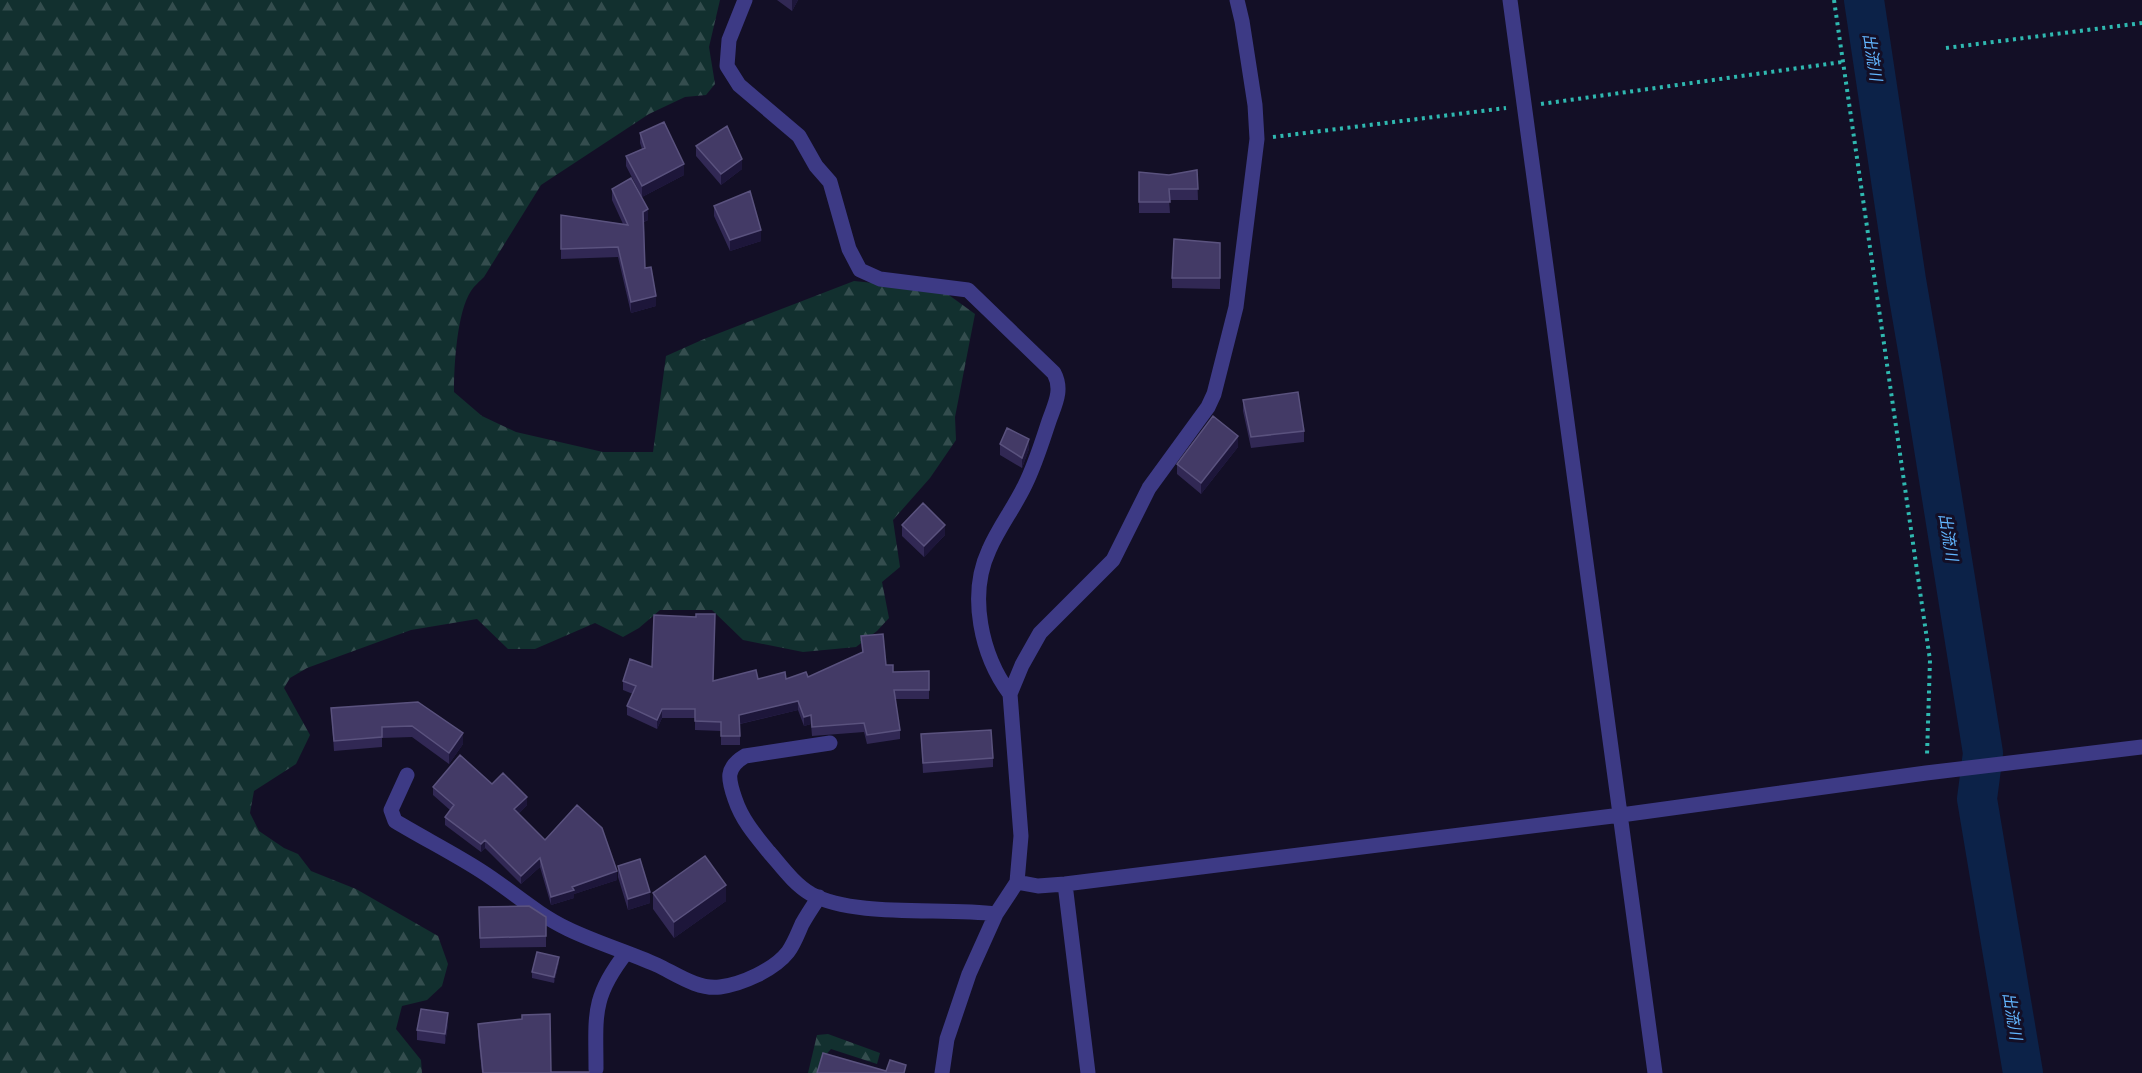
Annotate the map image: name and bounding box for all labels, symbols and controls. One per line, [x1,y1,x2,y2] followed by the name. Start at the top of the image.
[1859,32,1887,84] water label: 出流川
[1935,512,1963,564] water label: 出流川
[1999,991,2027,1043] water label: 出流川

